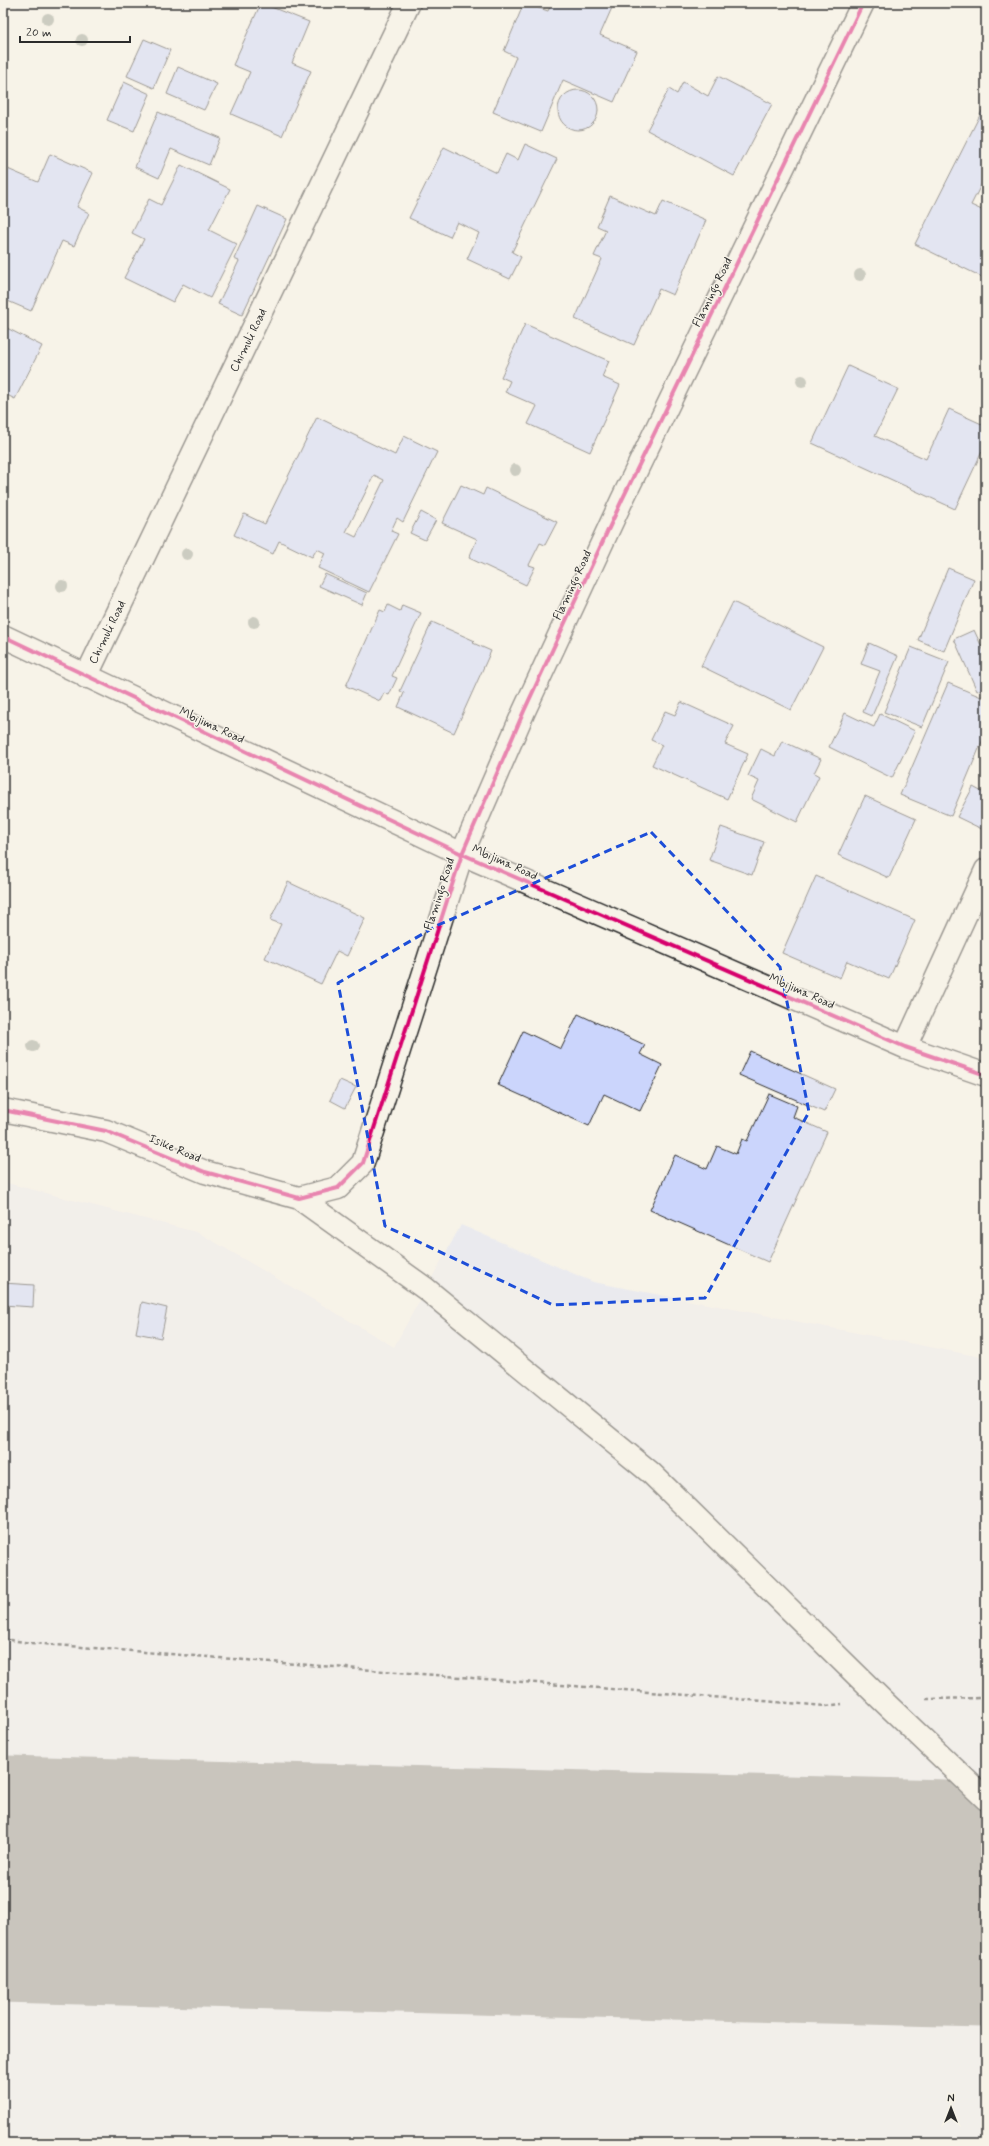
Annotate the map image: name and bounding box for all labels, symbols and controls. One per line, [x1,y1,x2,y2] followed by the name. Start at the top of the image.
[20,18,130,44] scale bar
[26,25,52,41] text: 20 m
[689,255,738,330] street label: Flamingo Road
[227,306,271,375] street label: Chimuli Road
[550,548,597,623] street label: Flamingo Road
[86,598,130,667] street label: Chimuli Road
[176,704,247,748] street label: Mbijima Road
[469,841,540,885] street label: Mbijima Road
[421,856,460,933] street label: Flamingo Road
[766,970,837,1014] street label: Mbijima Road
[146,1131,203,1167] street label: Isike Road
[931,2088,971,2128] north arrow
[947,2092,955,2106] text: N

